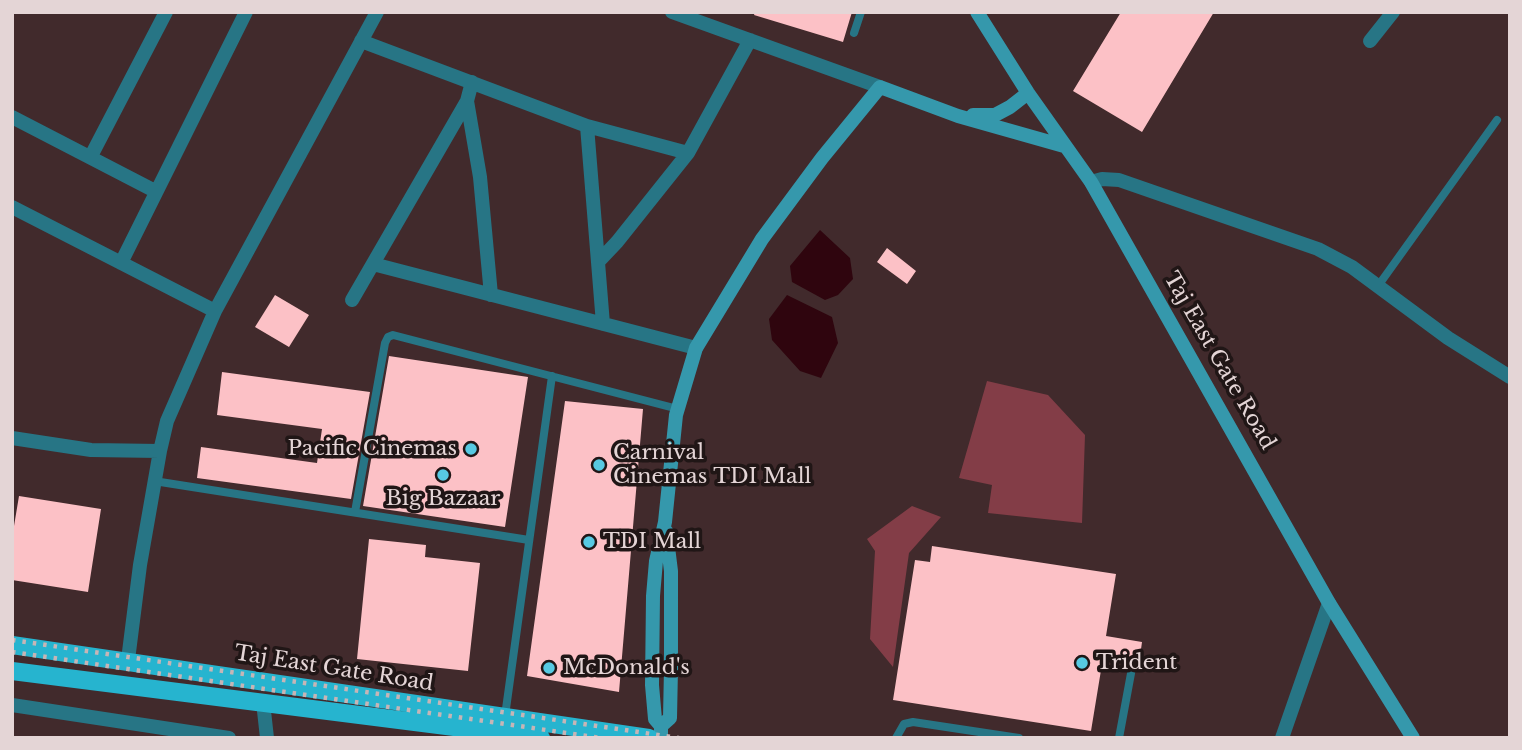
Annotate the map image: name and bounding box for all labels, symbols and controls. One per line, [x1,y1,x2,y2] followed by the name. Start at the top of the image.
[1158,268,1280,454] street label: Taj East Gate Road
[288,436,457,462] place label: Pacific Cinemas
[613,440,811,490] place label: Carnival Cinemas TDI Mall
[463,441,479,457] marker: Pacific Cinemas
[591,457,607,473] marker: Carnival Cinemas TDI Mall
[435,467,451,483] marker: Big Bazaar
[386,486,500,512] place label: Big Bazaar
[603,529,701,555] place label: TDI Mall
[581,534,597,550] marker: TDI Mall
[233,641,435,697] street label: Taj East Gate Road
[1096,650,1177,676] place label: Trident
[563,655,690,681] place label: McDonald's
[1074,655,1090,671] marker: Trident
[541,660,557,676] marker: McDonald's

